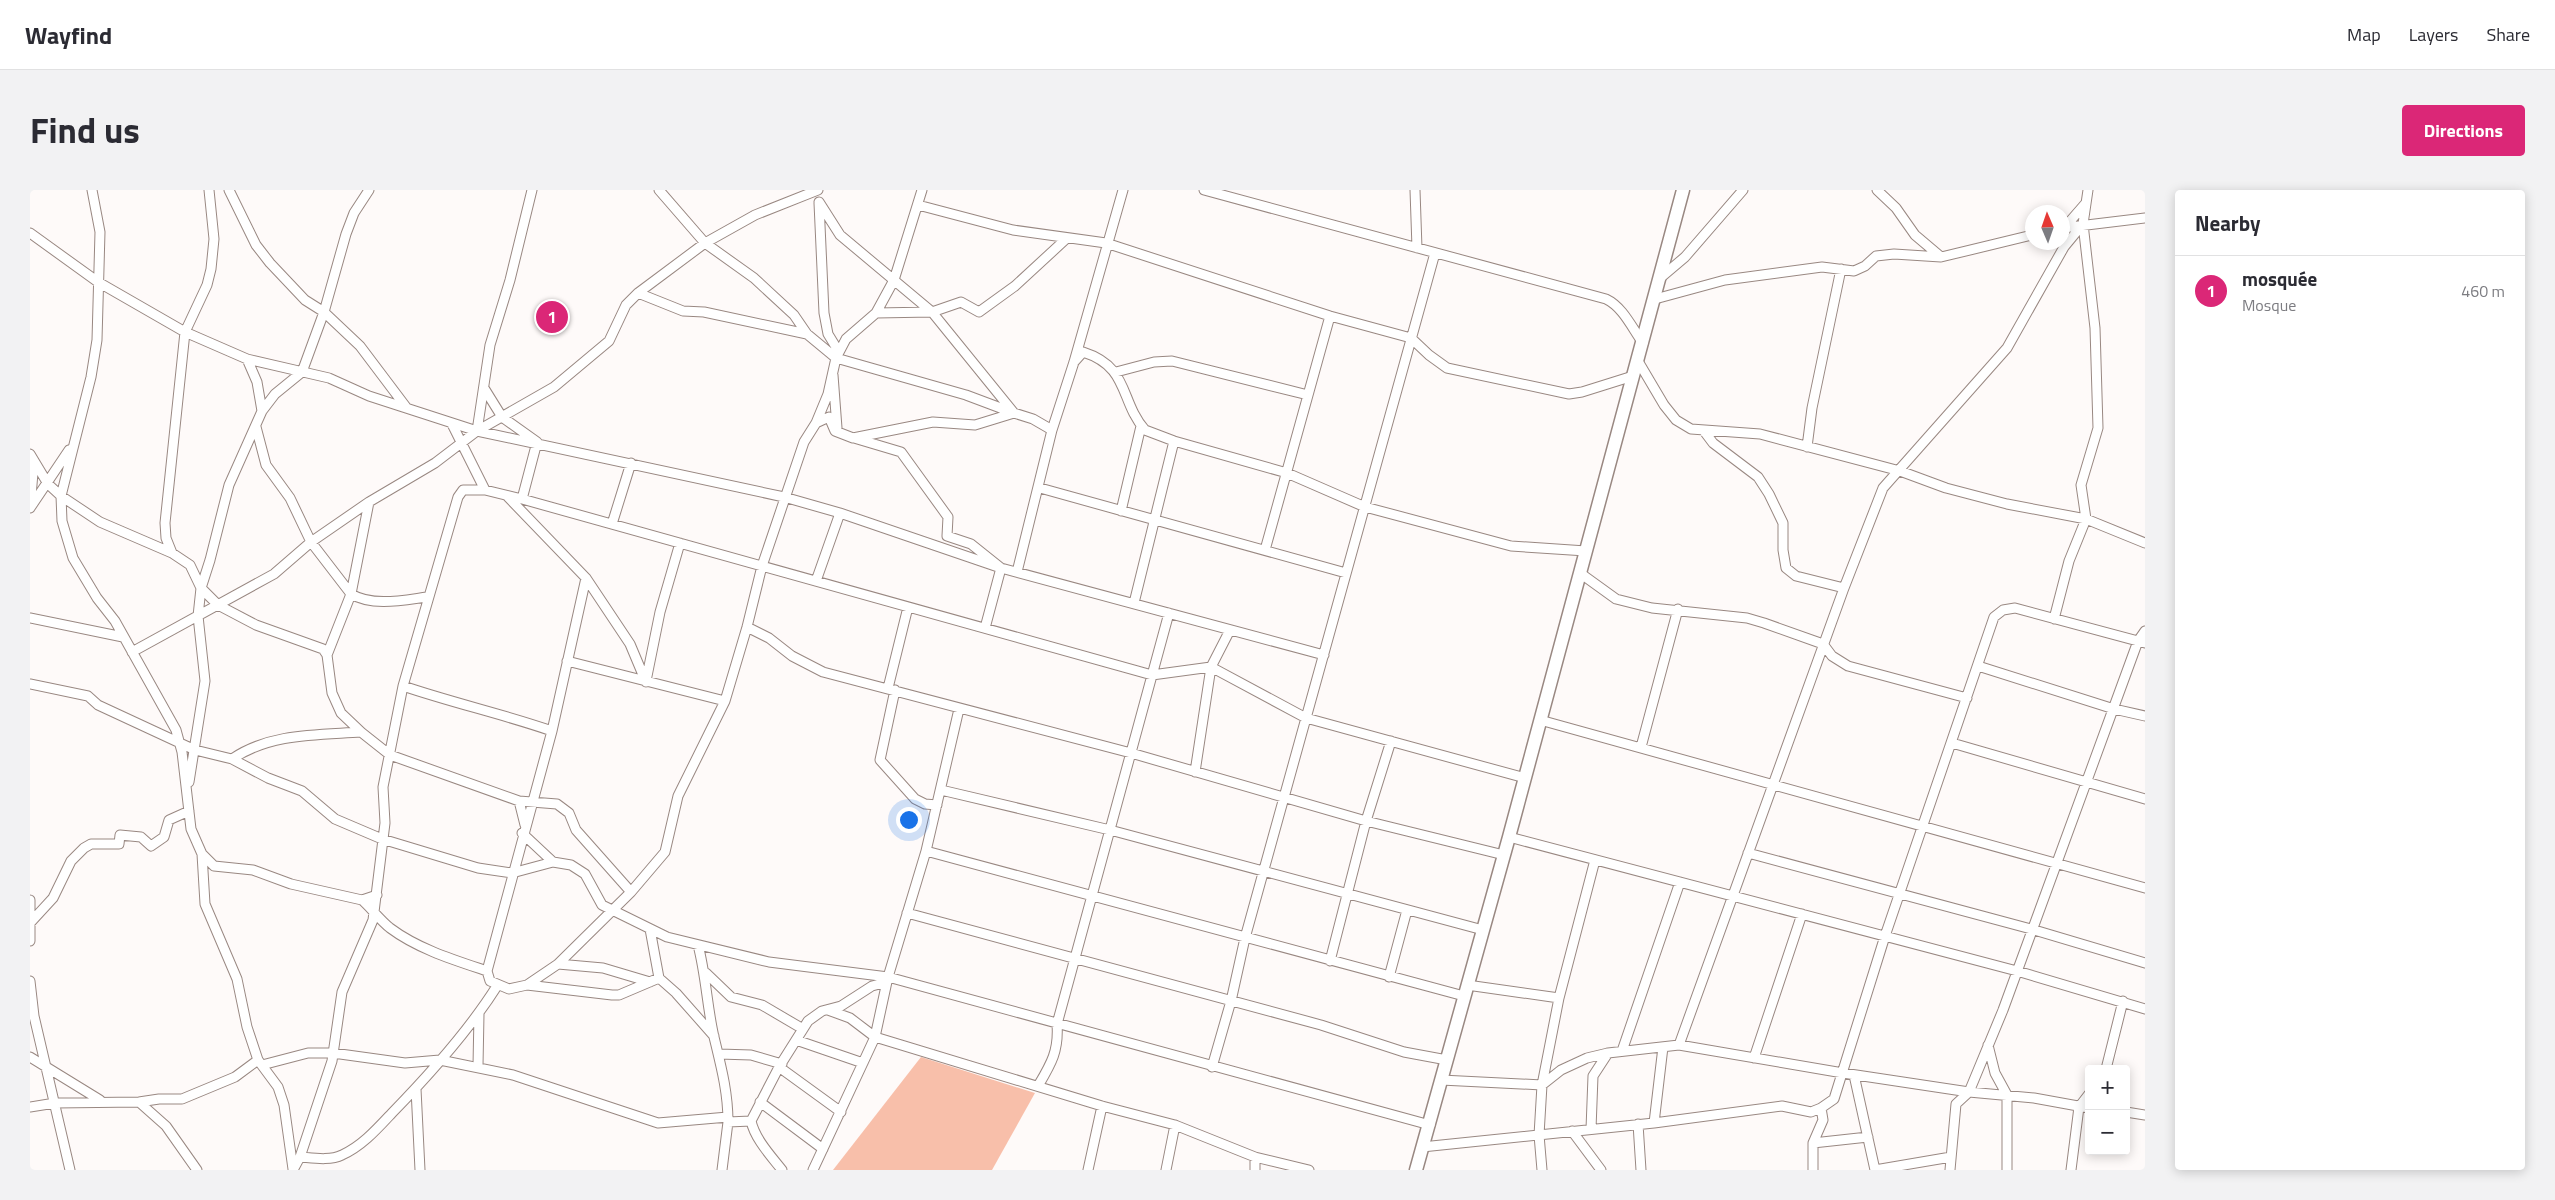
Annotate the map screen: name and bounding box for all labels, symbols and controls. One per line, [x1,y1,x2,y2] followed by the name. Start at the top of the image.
[25,17,112,53] text: Wayfind
[2347,21,2381,48] text: Map
[2409,21,2458,48] text: Layers
[2486,21,2530,48] text: Share
[30,103,140,157] text: Find us
[2402,105,2525,156] button: Directions
[2025,205,2070,250] north arrow
[2195,207,2260,239] text: Nearby
[2242,264,2317,293] text: mosquée
[2207,279,2215,303] text: 1
[2461,279,2505,303] text: 460 m
[2242,293,2296,317] text: Mosque
[536,298,568,336] pin: 1
[896,807,922,833] your location
[2085,1065,2130,1155] map controls
[2085,1065,2130,1110] button: +
[2085,1110,2130,1155] button: −

